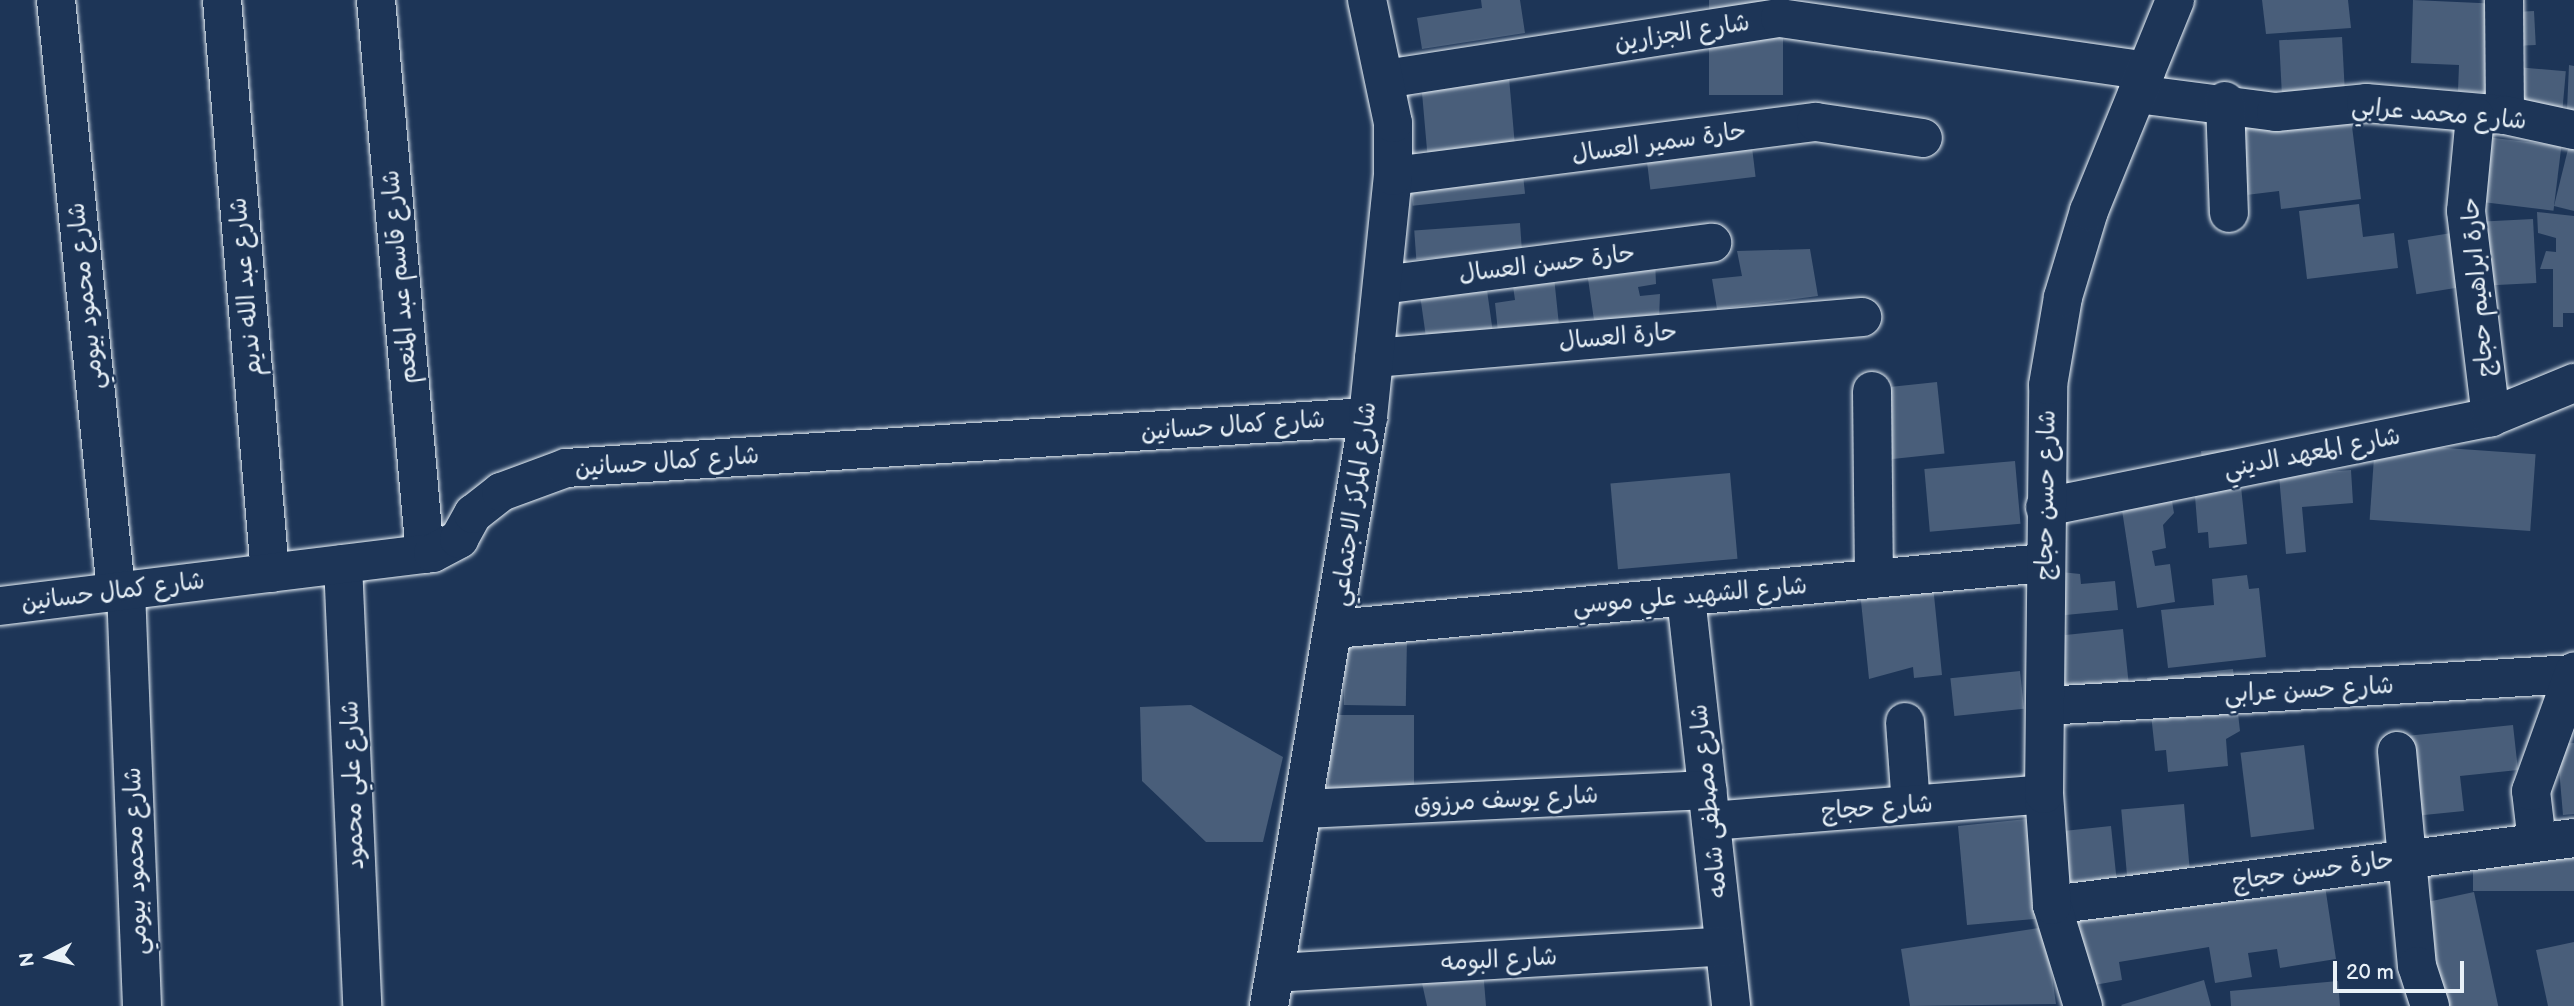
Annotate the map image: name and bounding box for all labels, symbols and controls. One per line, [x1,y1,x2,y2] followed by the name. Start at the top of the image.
[1612,8,1752,58] street label: شارع الجزارين
[2350,92,2528,136] street label: شارع محمد عرابي
[1570,117,1748,169] street label: حارة سمير العسال
[376,169,424,385] street label: شارع قاسم عبد المنعم
[224,196,268,378] street label: شارع عبد الله نديم
[2456,196,2500,378] street label: حارة ابراهيم حجاج
[62,201,110,391] street label: شارع محمود بيومي
[1457,239,1637,289] street label: حارة حسن العسال
[1558,317,1678,357] street label: حارة العسال
[1325,400,1383,608] street label: شارع المركز الاجتماعي
[1140,405,1326,447] street label: شارع كمال حسانين
[2030,410,2062,580] street label: شارع حسن حجاج
[2221,422,2403,484] street label: شارع المعهد الديني
[574,441,760,483] street label: شارع كمال حسانين
[20,566,206,618] street label: شارع كمال حسانين
[1572,571,1808,621] street label: شارع الشهيد علي موسي
[2224,671,2394,709] street label: شارع حسن عرابي
[336,700,370,870] street label: شارع علي محمود
[1685,703,1733,899] street label: شارع مصطفى شامه
[118,767,154,955] street label: شارع محمود بيومي
[1413,781,1599,819] street label: شارع يوسف مرزوق
[1820,790,1934,826] street label: شارع حجاج
[2230,845,2396,897] street label: حارة حسن حجاج
[14,922,84,992] north arrow
[1440,943,1558,977] street label: شارع البومه
[2336,946,2467,990] scale bar
[15,951,40,968] text: N
[2346,960,2394,985] text: 20 m

